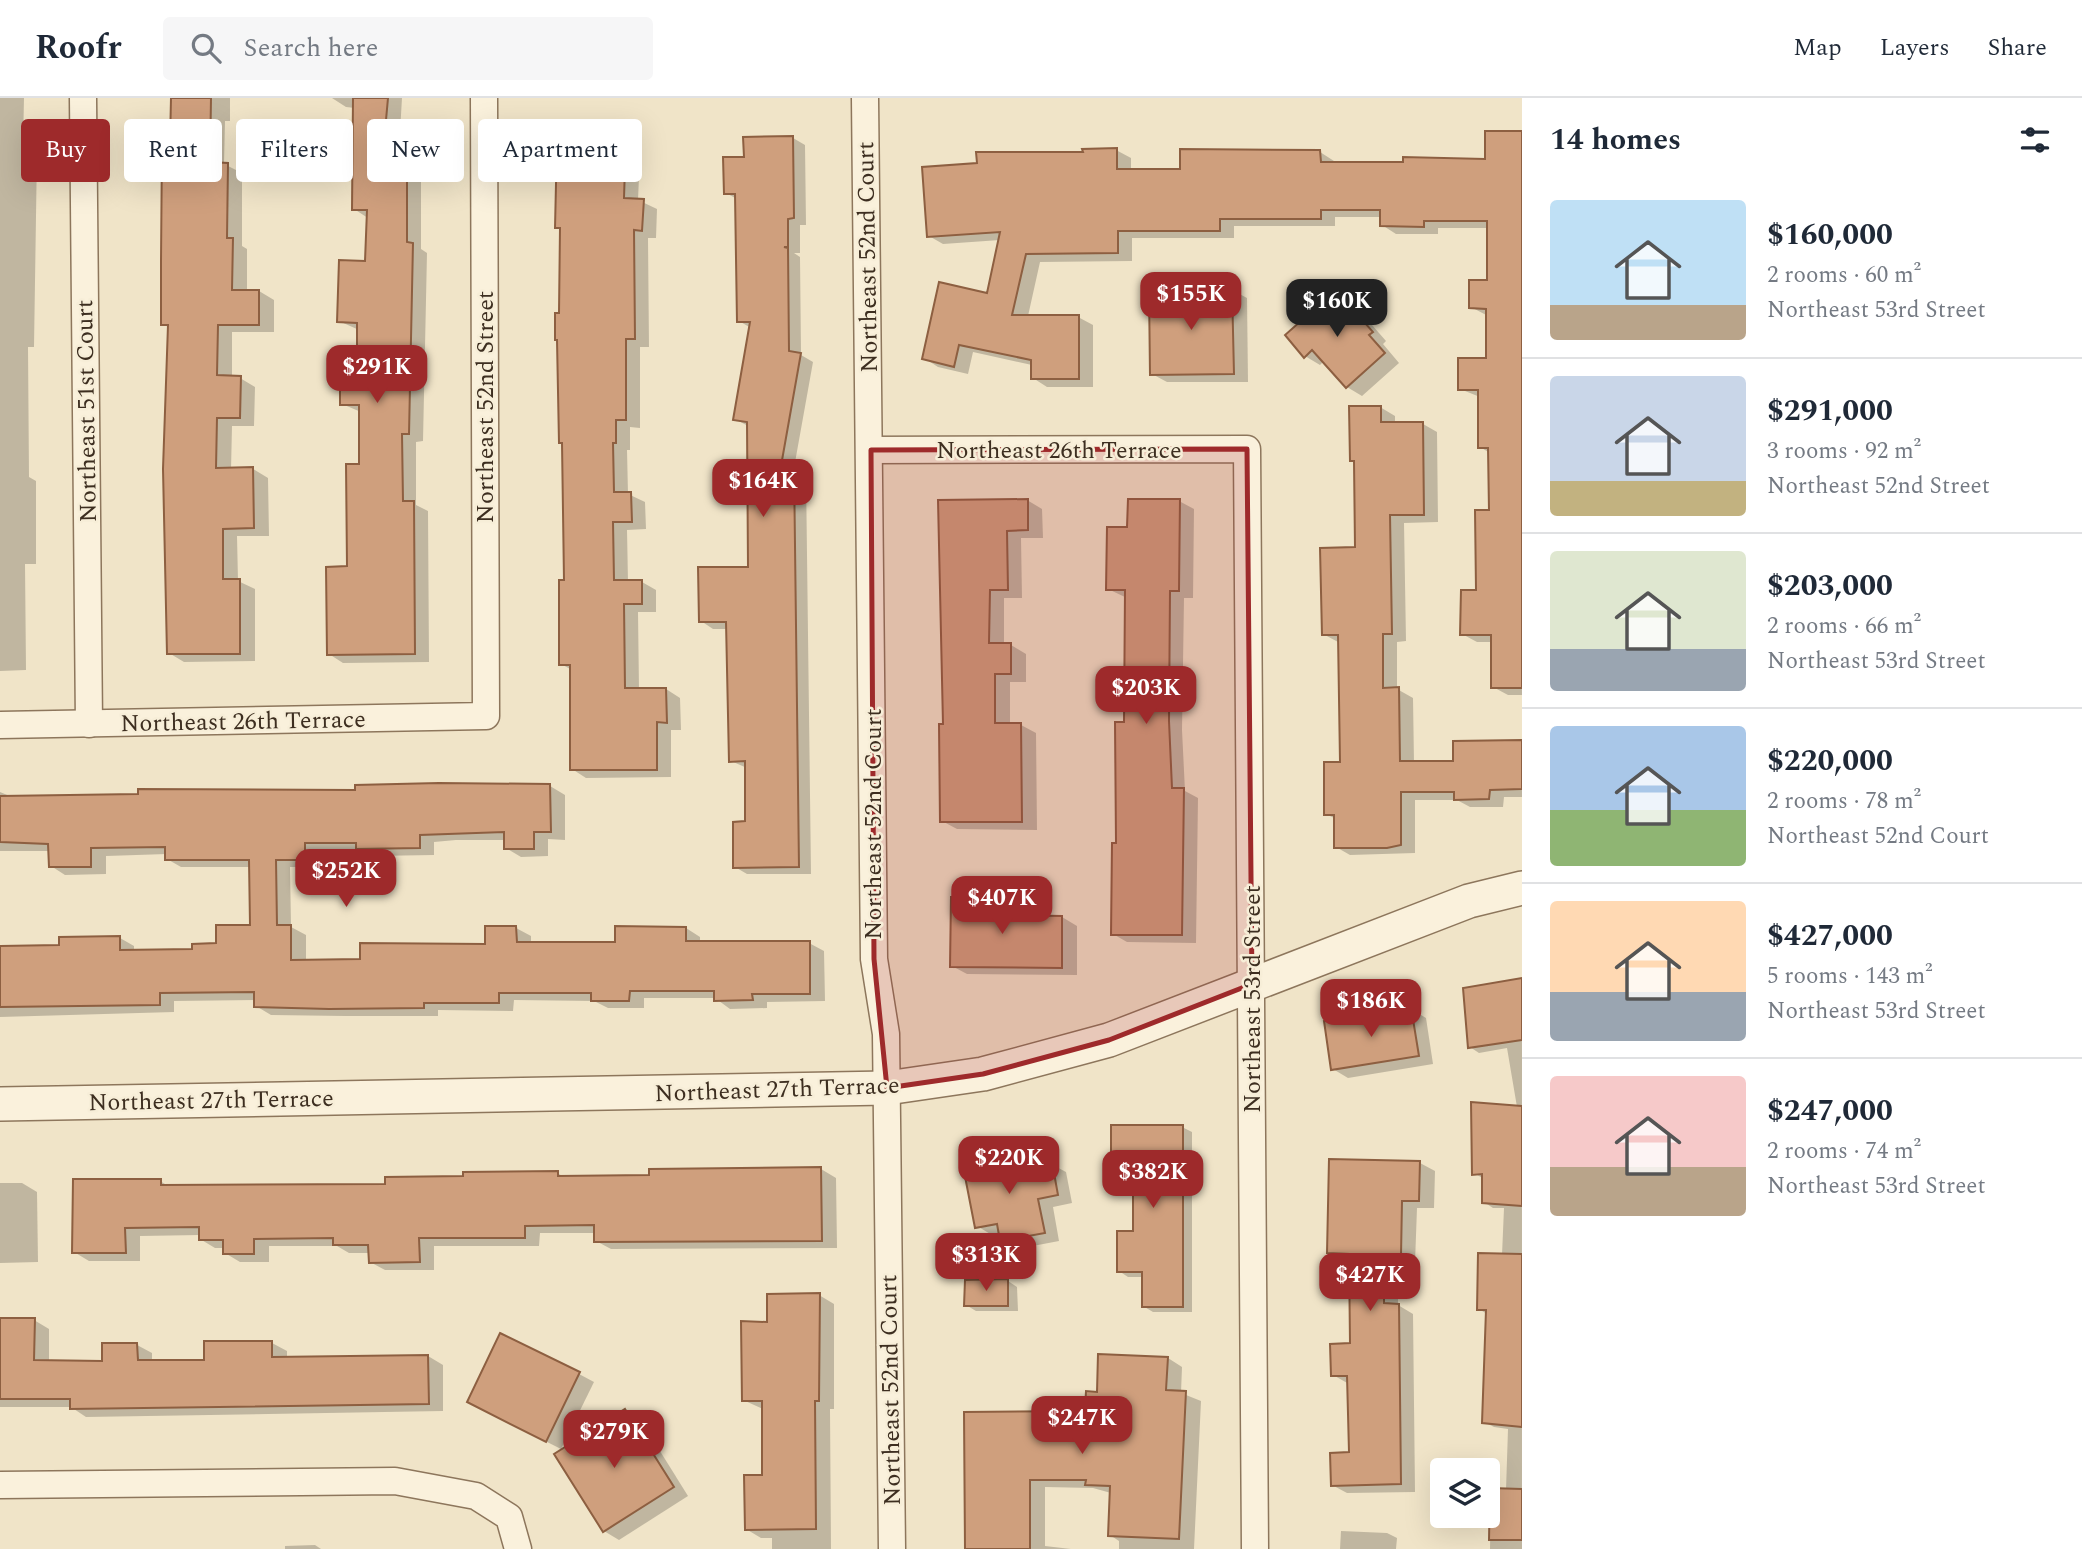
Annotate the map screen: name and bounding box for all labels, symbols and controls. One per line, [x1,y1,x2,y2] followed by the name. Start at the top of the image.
[163,17,653,80] search box
[35,23,121,73] text: Roofr
[243,28,378,68] text: Search here
[187,29,225,67] icon: search
[1793,30,1842,66] text: Map
[1880,30,1950,66] text: Layers
[1988,30,2047,66] text: Share
[1550,117,1681,163] text: 14 homes
[21,119,110,182] chip: Buy
[124,119,222,182] chip: Rent
[236,119,353,182] chip: Filters
[367,119,464,182] chip: New
[478,119,642,182] chip: Apartment
[2016,121,2054,159] icon: filters
[848,141,888,373] street label: Northeast 52nd Court
[1767,212,1893,258] text: $160,000
[1606,228,1690,312] icon: home
[1767,258,1921,293] text: 2 rooms · 60 m²
[1142,272,1240,332] pin: $155K
[1156,277,1226,312] text: $155K
[1288,280,1386,339] pin: $160K
[1302,284,1372,319] text: $160K
[468,291,504,523] street label: Northeast 52nd Street
[1767,293,1986,328] text: Northeast 53rd Street
[67,299,107,523] street label: Northeast 51st Court
[328,345,426,405] pin: $291K
[342,350,412,385] text: $291K
[1767,388,1893,434] text: $291,000
[1606,404,1690,488] icon: home
[936,433,1182,469] street label: Northeast 26th Terrace
[1767,434,1921,469] text: 3 rooms · 92 m²
[714,460,812,519] pin: $164K
[728,464,798,499] text: $164K
[1767,469,1990,504] text: Northeast 52nd Street
[1767,563,1893,609] text: $203,000
[1606,579,1690,663] icon: home
[1767,609,1921,644] text: 2 rooms · 66 m²
[1767,644,1986,679] text: Northeast 53rd Street
[1097,666,1195,726] pin: $203K
[1111,671,1181,706] text: $203K
[120,702,366,742] street label: Northeast 26th Terrace
[856,708,892,940] street label: Northeast 52nd Court
[1767,738,1893,784] text: $220,000
[1606,754,1690,838] icon: home
[1767,784,1921,819] text: 2 rooms · 78 m²
[1767,819,1989,854] text: Northeast 52nd Court
[297,850,395,909] pin: $252K
[311,854,381,889] text: $252K
[953,876,1051,936] pin: $407K
[967,881,1037,916] text: $407K
[1235,885,1271,1113] street label: Northeast 53rd Street
[1767,913,1893,959] text: $427,000
[1606,929,1690,1013] icon: home
[1767,959,1933,994] text: 5 rooms · 143 m²
[1322,979,1420,1039] pin: $186K
[1336,984,1406,1019] text: $186K
[1767,994,1986,1029] text: Northeast 53rd Street
[654,1068,900,1112] street label: Northeast 27th Terrace
[88,1081,334,1121] street label: Northeast 27th Terrace
[1767,1088,1893,1134] text: $247,000
[1606,1104,1690,1188] icon: home
[1767,1134,1921,1169] text: 2 rooms · 74 m²
[960,1136,1058,1196] pin: $220K
[974,1141,1044,1176] text: $220K
[1104,1150,1202,1210] pin: $382K
[1118,1155,1188,1190] text: $382K
[1767,1169,1986,1204] text: Northeast 53rd Street
[937,1234,1035,1293] pin: $313K
[951,1238,1021,1273] text: $313K
[1321,1254,1419,1313] pin: $427K
[1335,1258,1405,1293] text: $427K
[871,1274,911,1506] street label: Northeast 52nd Court
[1033,1396,1131,1456] pin: $247K
[1047,1401,1117,1436] text: $247K
[565,1410,663,1470] pin: $279K
[579,1415,649,1450] text: $279K
[1430,1458,1500,1528] map controls
[1430,1458,1500,1528] button: layers

